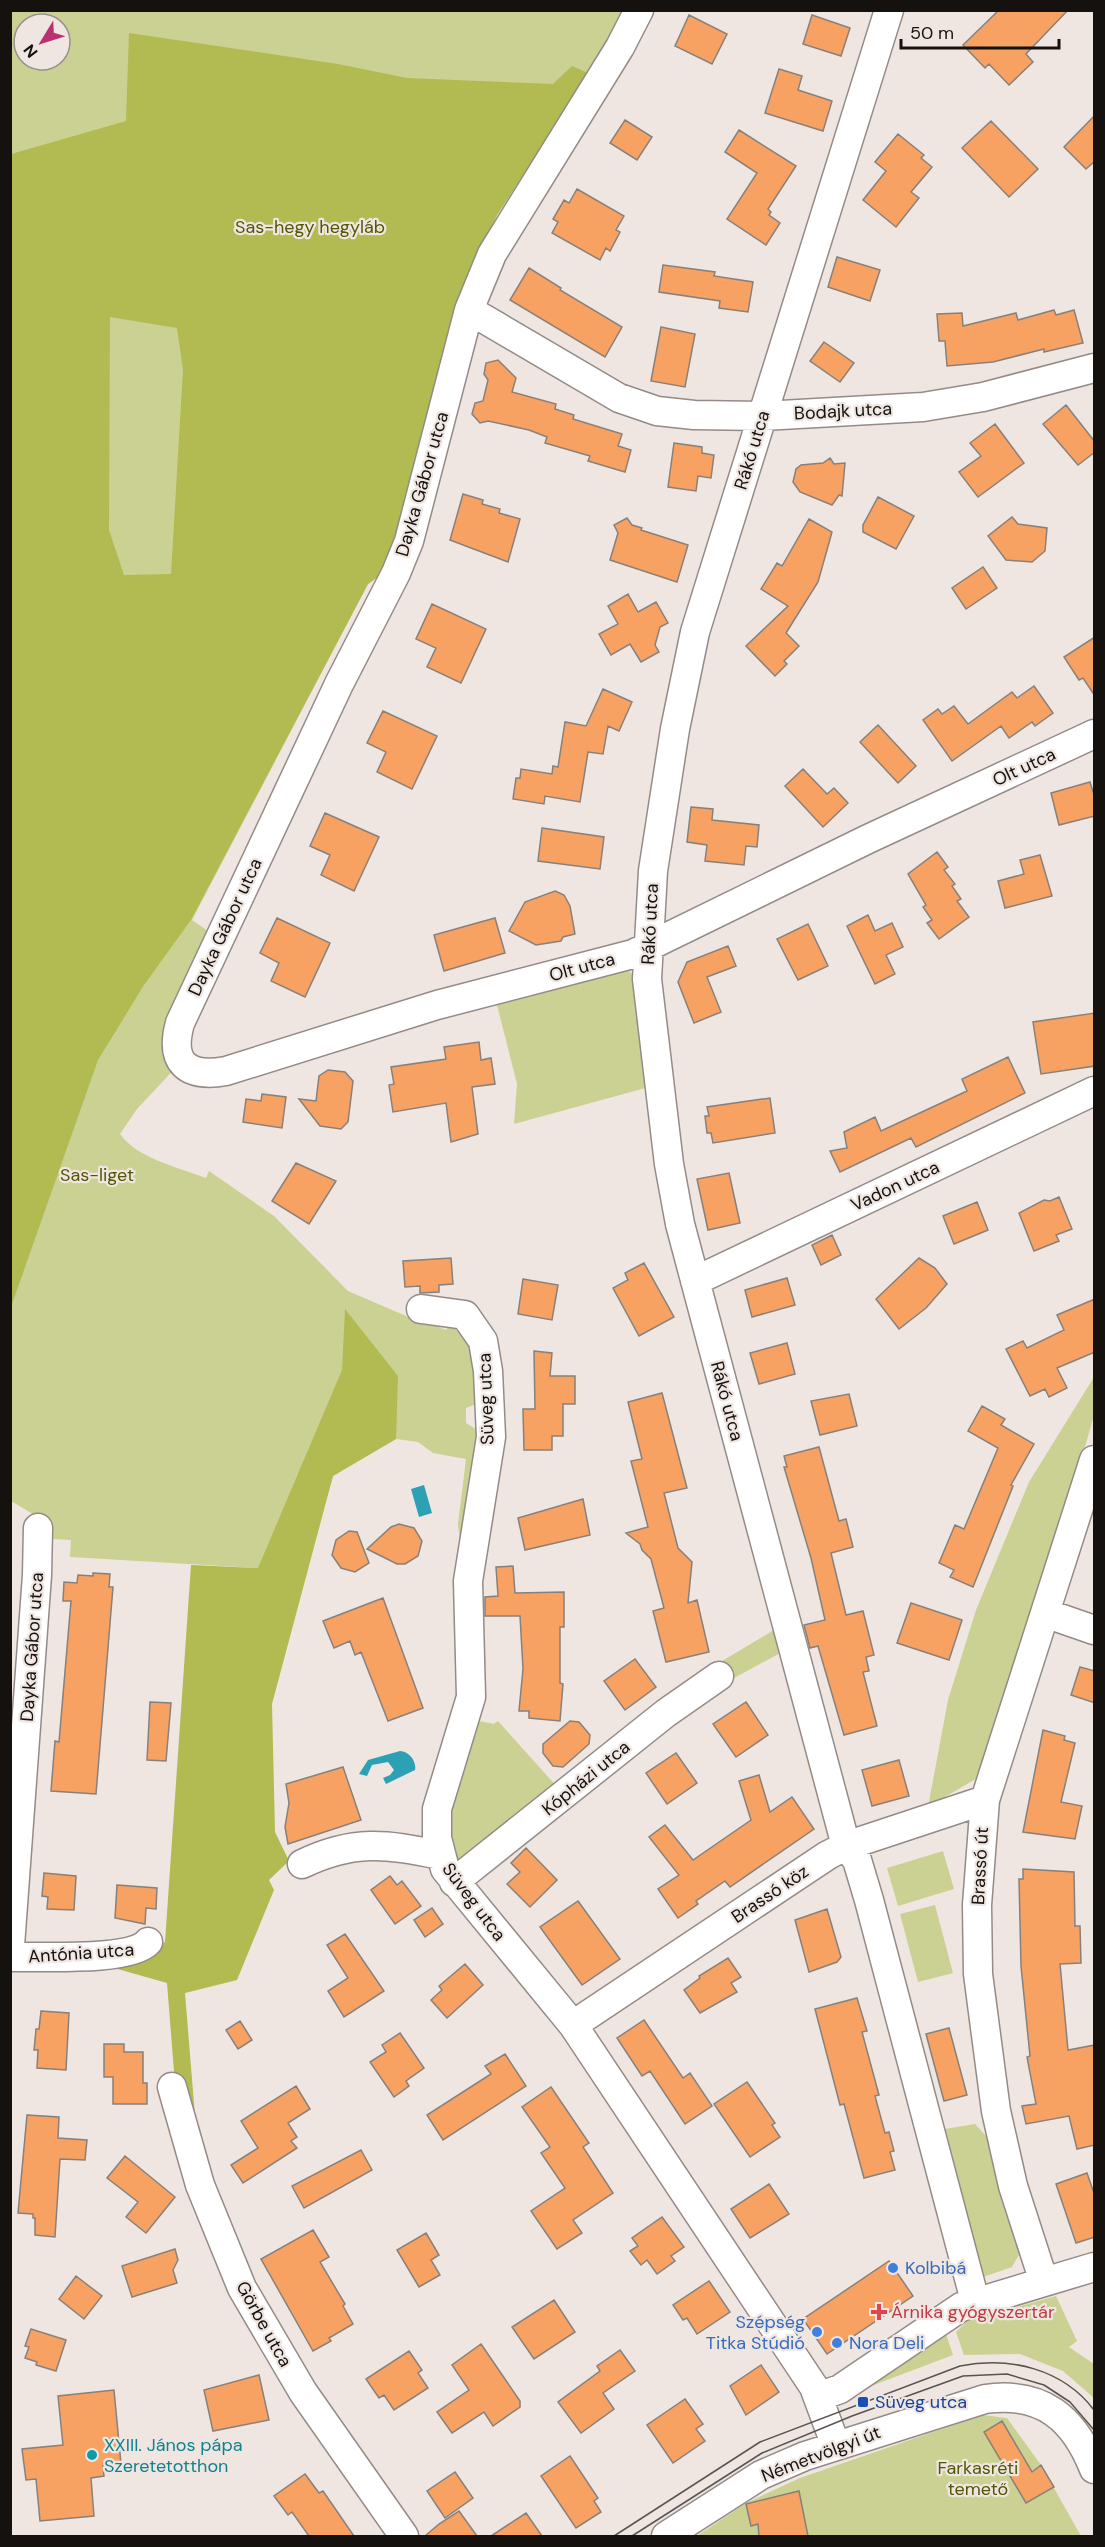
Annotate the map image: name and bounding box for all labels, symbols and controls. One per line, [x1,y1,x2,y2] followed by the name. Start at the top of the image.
[12,12,72,72] north arrow
[901,12,1058,50] scale bar
[910,21,954,45] text: 50 m
[19,40,42,62] text: N
[235,215,385,239] park label: Sas-hegy hegyláb
[793,396,893,426] street label: Bodajk utca
[729,408,775,492] street label: Rákó utca
[390,409,454,559] street label: Dayka Gábor utca
[989,742,1059,792] street label: Olt utca
[183,854,267,1000] street label: Dayka Gábor utca
[636,883,664,965] street label: Rákó utca
[547,947,617,987] street label: Olt utca
[847,1155,943,1217] street label: Vadon utca
[60,1163,134,1187] park label: Sas-liget
[472,1353,500,1445] street label: Süveg utca
[705,1359,749,1443] street label: Rákó utca
[15,1572,49,1722] street label: Dayka Gábor utca
[537,1735,635,1821] street label: Kópházi utca
[966,1826,994,1906] street label: Brassó út
[437,1858,511,1946] street label: Süveg utca
[727,1859,813,1929] street label: Brassó köz
[27,1937,135,1969] street label: Antónia utca
[905,2256,966,2280] place label: Kolbibá
[886,2261,900,2275] marker: Kolbibá
[231,2277,297,2371] street label: Görbe utca
[891,2300,1055,2324] place label: Árnika gyógyszertár
[872,2305,886,2319] marker: Árnika gyógyszertár
[706,2310,805,2355] place label: Szépség Titka Stúdió
[810,2325,824,2339] marker: Szépség Titka Stúdió
[849,2331,924,2355] place label: Nora Deli
[830,2336,844,2350] marker: Nora Deli
[875,2390,967,2414] place label: Süveg utca
[856,2395,870,2409] marker: Süveg utca
[758,2420,884,2488] street label: Németvölgyi út
[104,2433,242,2478] place label: XXIII. János pápa Szeretetotthon
[85,2448,99,2462] marker: XXIII. János pápa Szeretetotthon
[938,2456,1018,2501] park label: Farkasréti temető

